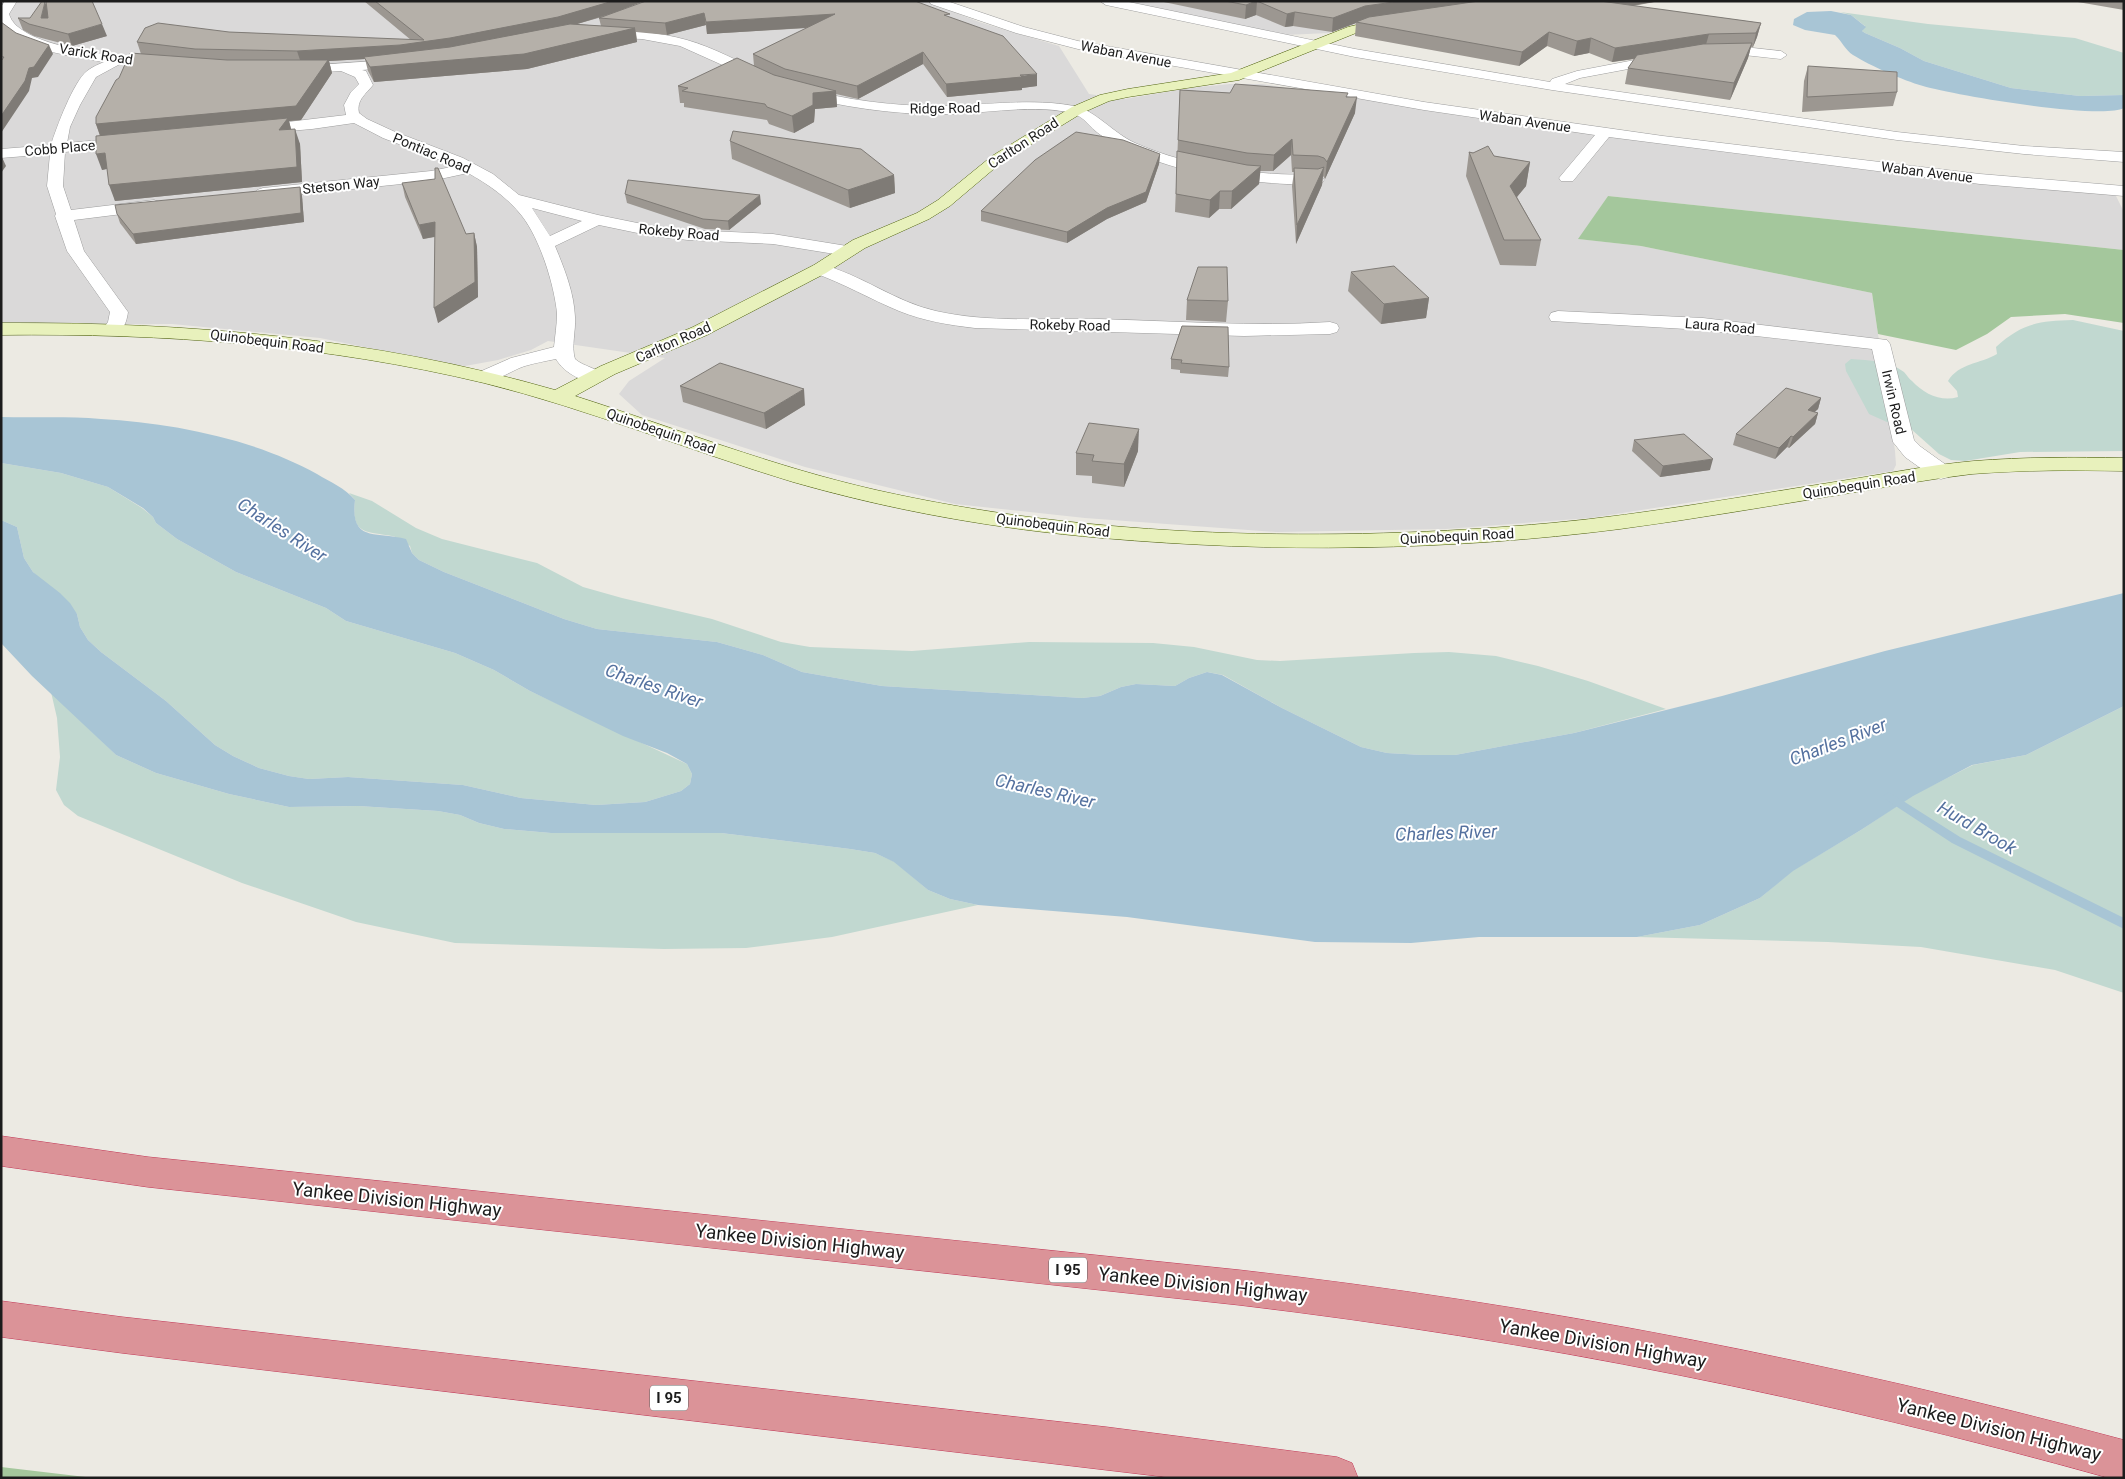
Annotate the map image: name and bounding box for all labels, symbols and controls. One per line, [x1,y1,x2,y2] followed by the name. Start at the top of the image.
[1079,37,1173,71] street label: Waban Avenue
[58,40,134,68] street label: Varick Road
[909,99,981,117] street label: Ridge Road
[1478,107,1572,135] street label: Waban Avenue
[985,114,1061,172] street label: Carlton Road
[391,129,473,177] street label: Pontiac Road
[24,137,96,159] street label: Cobb Place
[1880,158,1974,186] street label: Waban Avenue
[302,173,381,197] street label: Stetson Way
[638,221,720,243] street label: Rokeby Road
[1684,315,1756,337] street label: Laura Road
[1029,316,1111,334] street label: Rokeby Road
[633,318,713,366] street label: Carlton Road
[209,326,325,356] street label: Quinobequin Road
[1879,368,1909,436] street label: Irwin Road
[604,405,718,457] street label: Quinobequin Road
[1801,468,1917,502] street label: Quinobequin Road
[234,493,332,567] water label: Charles River
[995,510,1111,540] street label: Quinobequin Road
[1400,525,1514,547] street label: Quinobequin Road
[603,659,707,712] water label: Charles River
[1787,713,1890,770] water label: Charles River
[993,769,1098,812] water label: Charles River
[1934,797,2021,859] water label: Hurd Brook
[1395,820,1498,845] water label: Charles River
[291,1177,503,1222] street label: Yankee Division Highway
[694,1219,906,1264] street label: Yankee Division Highway
[1049,1258,1087,1282] road number: I 95
[1097,1262,1309,1307] street label: Yankee Division Highway
[1497,1314,1708,1373] street label: Yankee Division Highway
[650,1386,688,1410] road number: I 95
[1894,1393,2104,1466] street label: Yankee Division Highway

